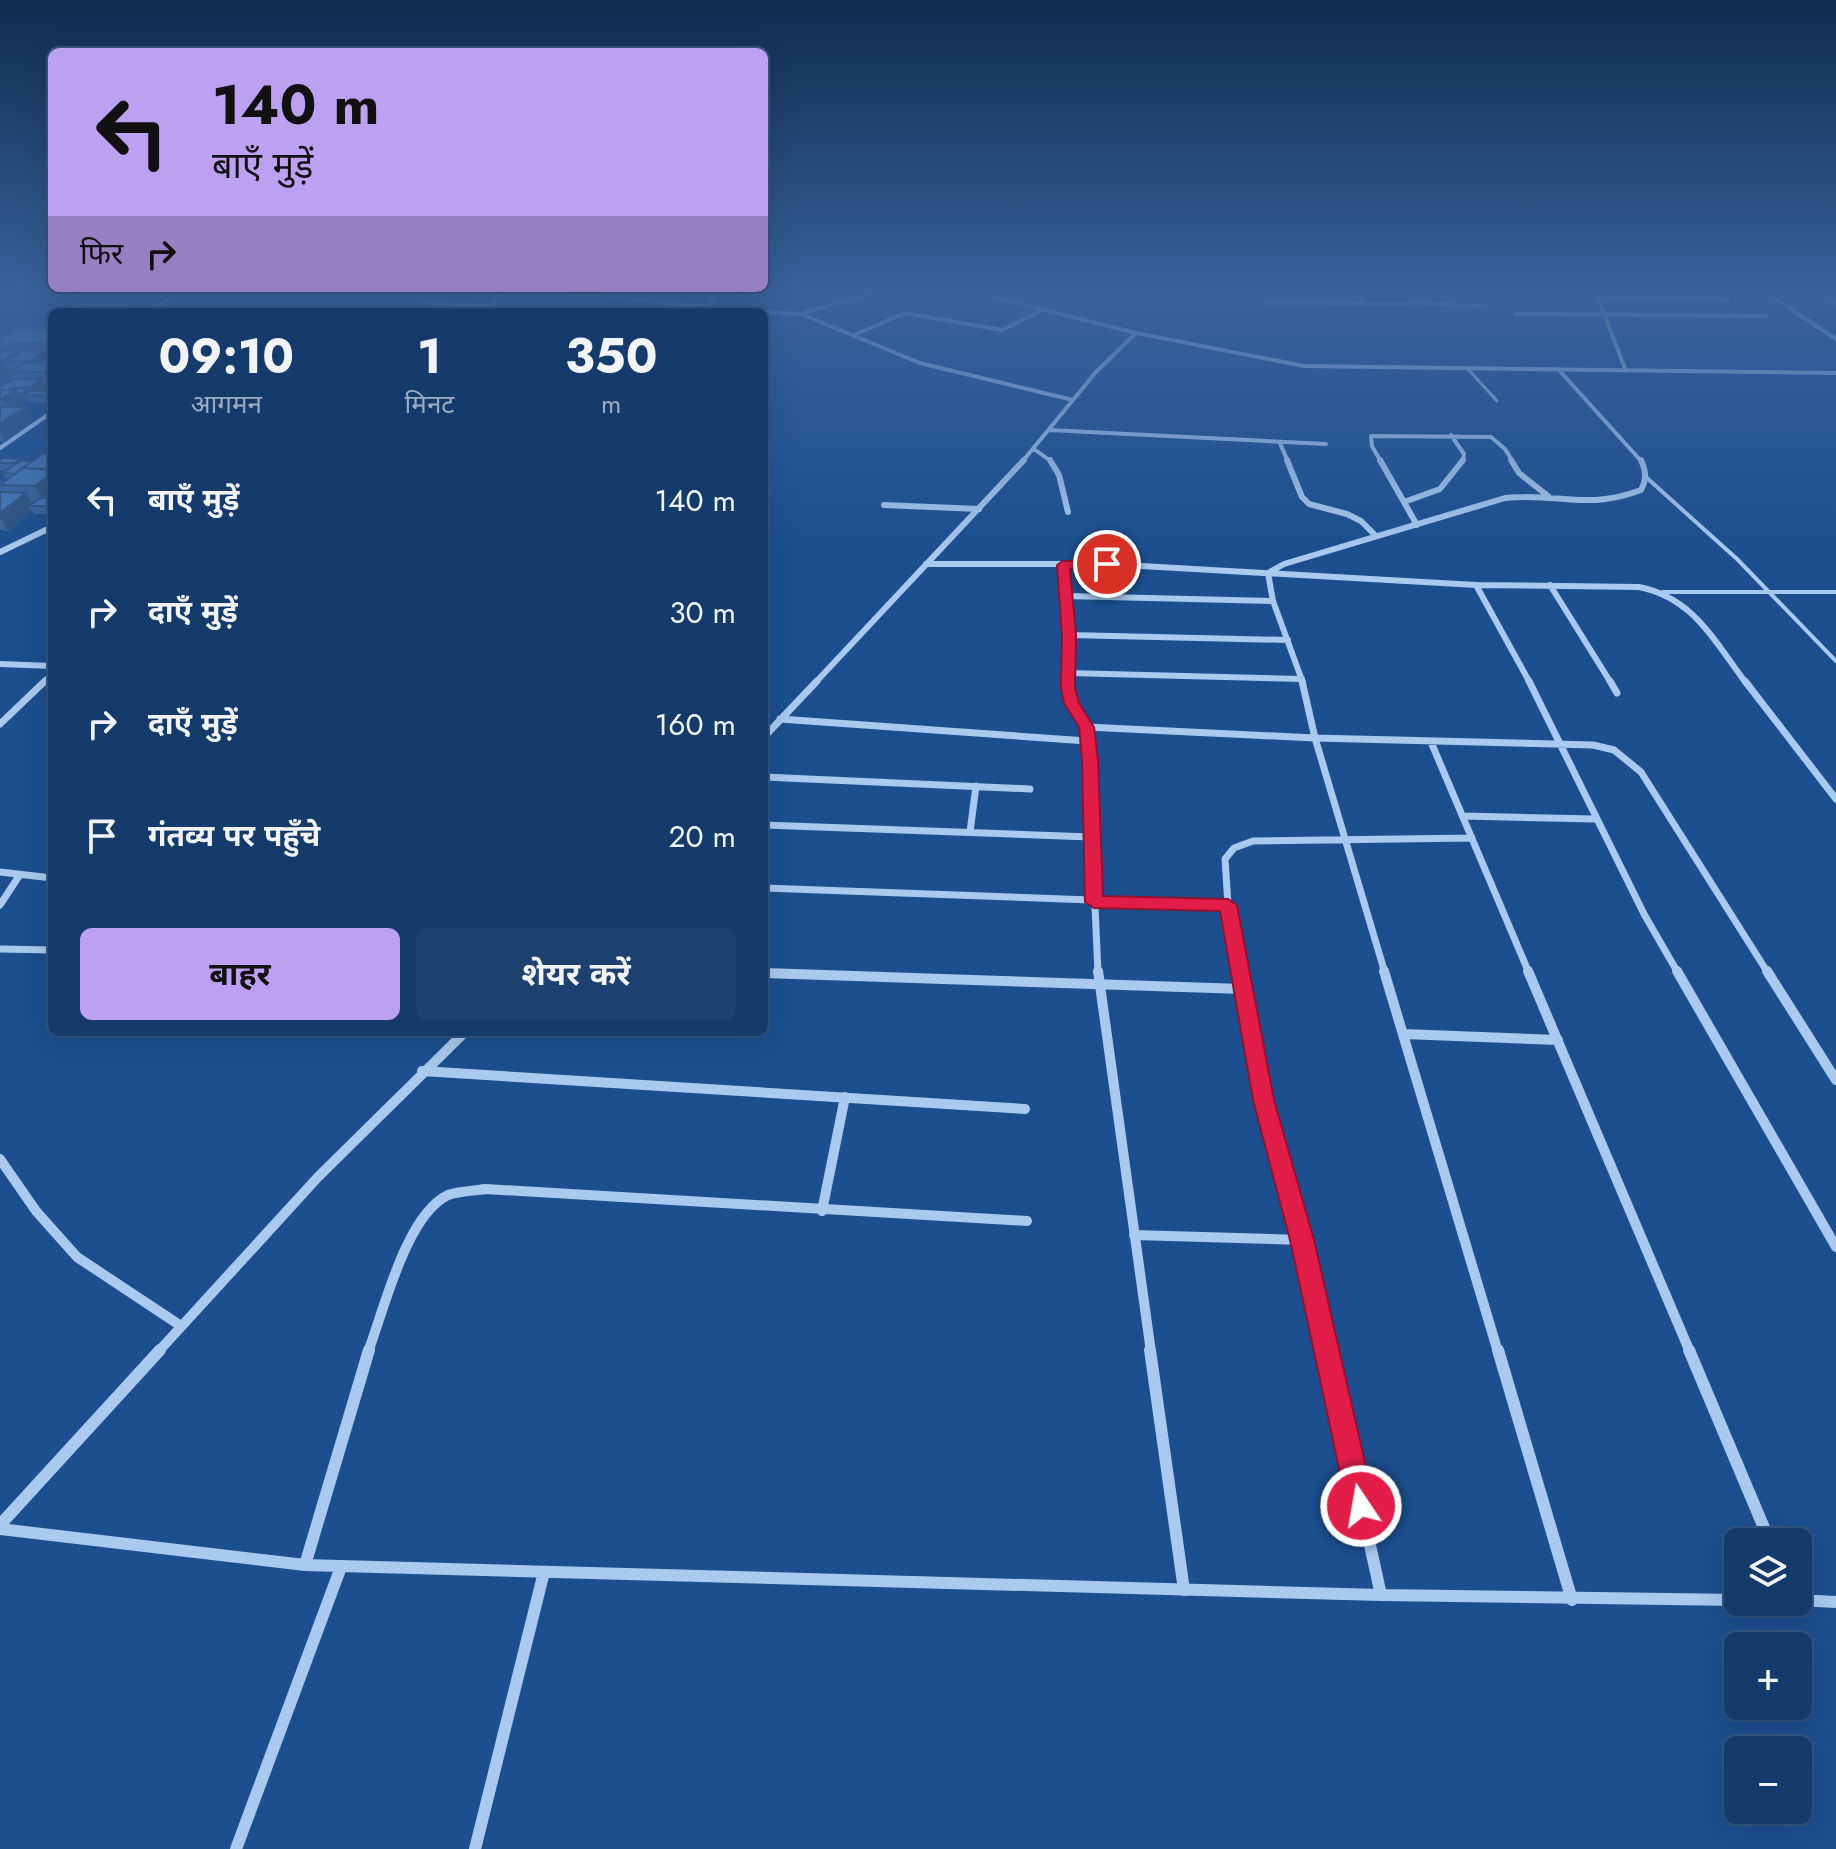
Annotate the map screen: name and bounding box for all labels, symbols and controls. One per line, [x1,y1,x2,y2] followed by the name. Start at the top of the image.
[212,64,379,145] text: 140 m
[80,80,184,184] icon: left
[212,139,313,191] text: बाएँ मुड़ें
[80,232,123,275] text: फिर
[139,232,183,276] icon: right
[159,322,294,391] text: 09:10
[417,322,442,391] text: 1
[565,322,657,391] text: 350
[191,385,262,423] text: आगमन
[405,385,454,423] text: मिनट
[601,385,621,423] text: m
[80,478,124,522] icon: left
[148,478,239,521] text: बाएँ मुड़ें
[655,479,736,522] text: 140 m
[1073,530,1141,598] pin
[1085,542,1129,586] icon: arrive
[80,590,124,634] icon: right
[148,590,238,633] text: दाएँ मुड़ें
[669,591,736,634] text: 30 m
[80,702,124,746] icon: right
[148,702,238,745] text: दाएँ मुड़ें
[655,703,736,746] text: 160 m
[80,814,124,858] icon: arrive
[148,814,320,857] text: गंतव्य पर पहुँचे
[669,815,736,858] text: 20 m
[80,928,400,1020] button: बाहर
[416,928,736,1020] button: शेयर करें
[1319,1464,1403,1548] position arrow
[1724,1528,1812,1824] map controls
[1724,1528,1812,1616] button: layers
[1724,1632,1812,1720] button: +
[1724,1736,1812,1824] button: −

